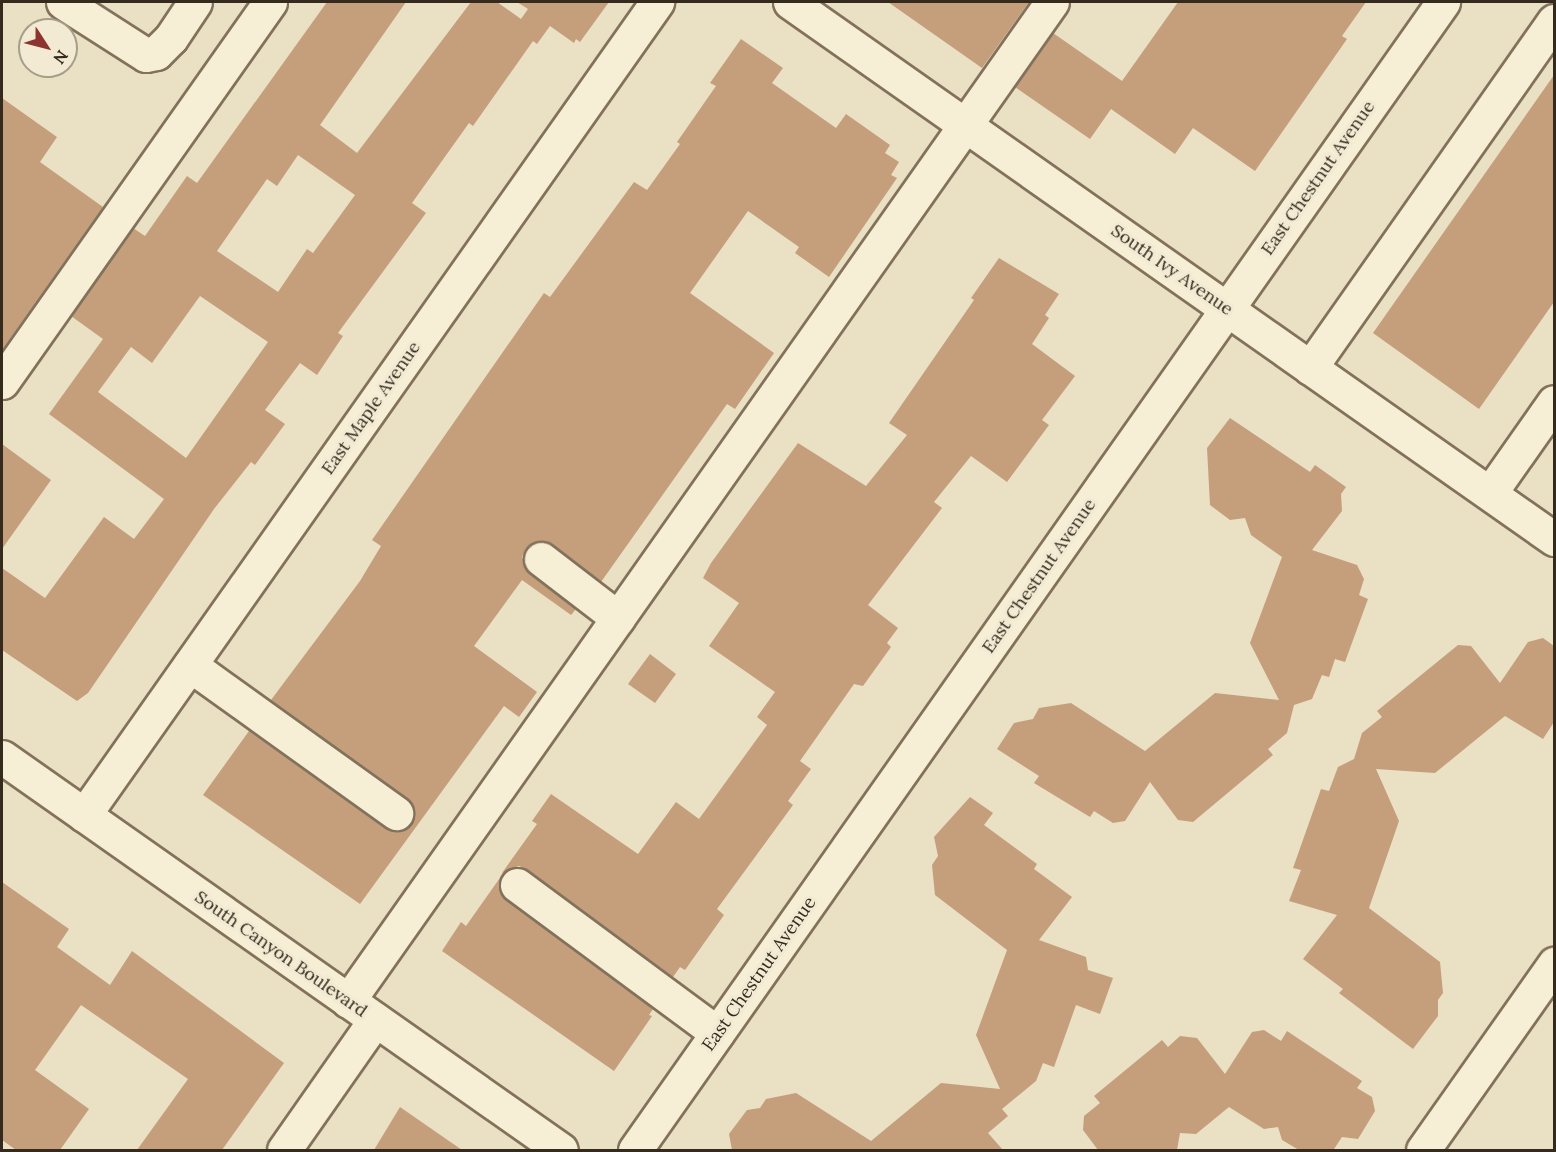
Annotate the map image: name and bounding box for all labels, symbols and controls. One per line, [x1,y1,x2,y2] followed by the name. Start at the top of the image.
[18,18,78,78] north arrow
[49,47,73,68] text: N
[1257,97,1379,259] street label: East Chestnut Avenue
[1107,220,1237,320] street label: South Ivy Avenue
[317,337,425,479] street label: East Maple Avenue
[978,495,1100,657] street label: East Chestnut Avenue
[191,886,371,1022] street label: South Canyon Boulevard
[698,893,820,1055] street label: East Chestnut Avenue

